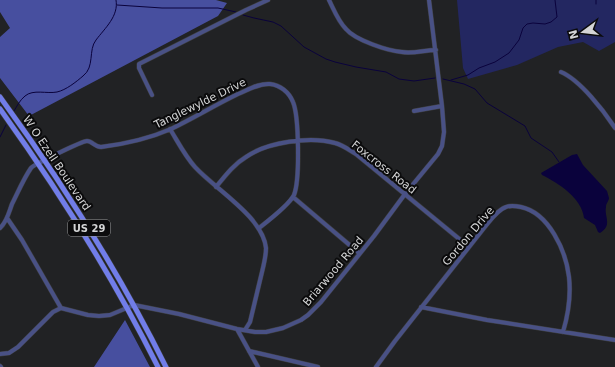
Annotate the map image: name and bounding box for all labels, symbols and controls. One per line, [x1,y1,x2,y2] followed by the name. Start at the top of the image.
[563,12,603,52] north arrow
[566,28,581,41] text: N
[151,75,248,132] street label: Tanglewylde Drive
[20,114,93,213] street label: W O Ezell Boulevard
[349,138,419,197] street label: Foxcross Road
[440,204,497,268] street label: Gordon Drive
[68,220,110,236] road number: US 29
[300,234,366,309] street label: Briarwood Road

